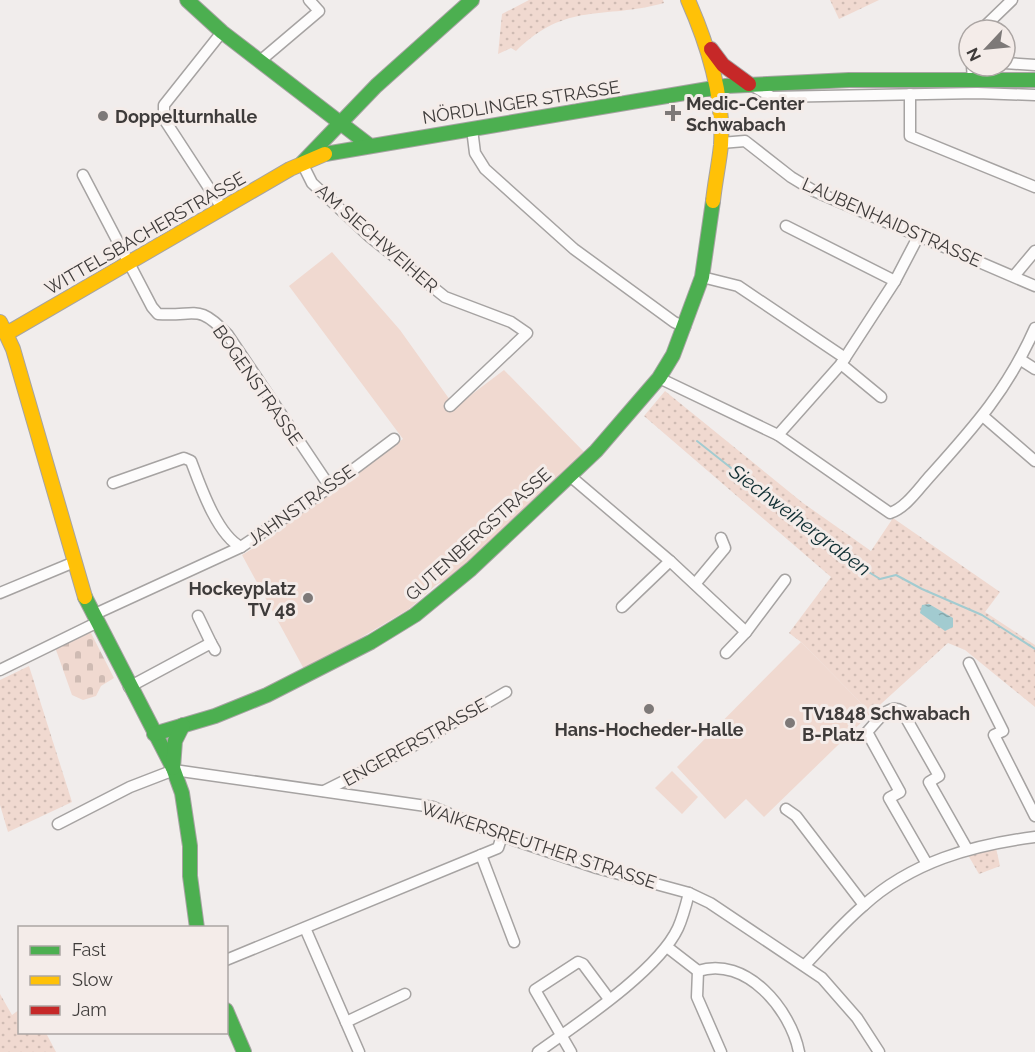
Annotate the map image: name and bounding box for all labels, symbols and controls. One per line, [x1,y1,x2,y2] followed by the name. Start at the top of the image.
[957,18,1017,78] north arrow
[963,45,985,64] text: N
[421,76,621,128] street label: NÖRDLINGER STRASSE
[686,93,805,135] place label: Medic-Center Schwabach
[664,104,682,122] marker: Medic-Center Schwabach
[115,106,257,127] place label: Doppelturnhalle
[96,109,110,123] marker: Doppelturnhalle
[41,167,249,299] street label: WITTELSBACHERSTRASSE
[799,173,985,271] street label: LAUBENHAIDSTRASSE
[312,179,442,297] street label: AM SIECHWEIHER
[209,321,307,449] street label: BOGENSTRASSE
[724,458,875,581] water label: Siechweihergraben
[243,460,359,550] street label: JAHNSTRASSE
[401,463,555,605] street label: GUTENBERGSTRASSE
[189,578,296,620] place label: Hockeyplatz TV 48
[301,591,315,605] marker: Hockeyplatz TV 48
[339,694,491,790] street label: ENGERERSTRASSE
[642,702,656,716] marker: Hans-Hocheder-Halle
[802,703,970,745] place label: TV1848 Schwabach B-Platz
[783,716,797,730] marker: TV1848 Schwabach B-Platz
[554,719,744,740] place label: Hans-Hocheder-Halle
[419,797,659,893] street label: WAIKERSREUTHER STRASSE
[18,926,228,1034] legend
[72,939,106,960] text: Fast
[72,969,113,990] text: Slow
[72,999,107,1020] text: Jam

